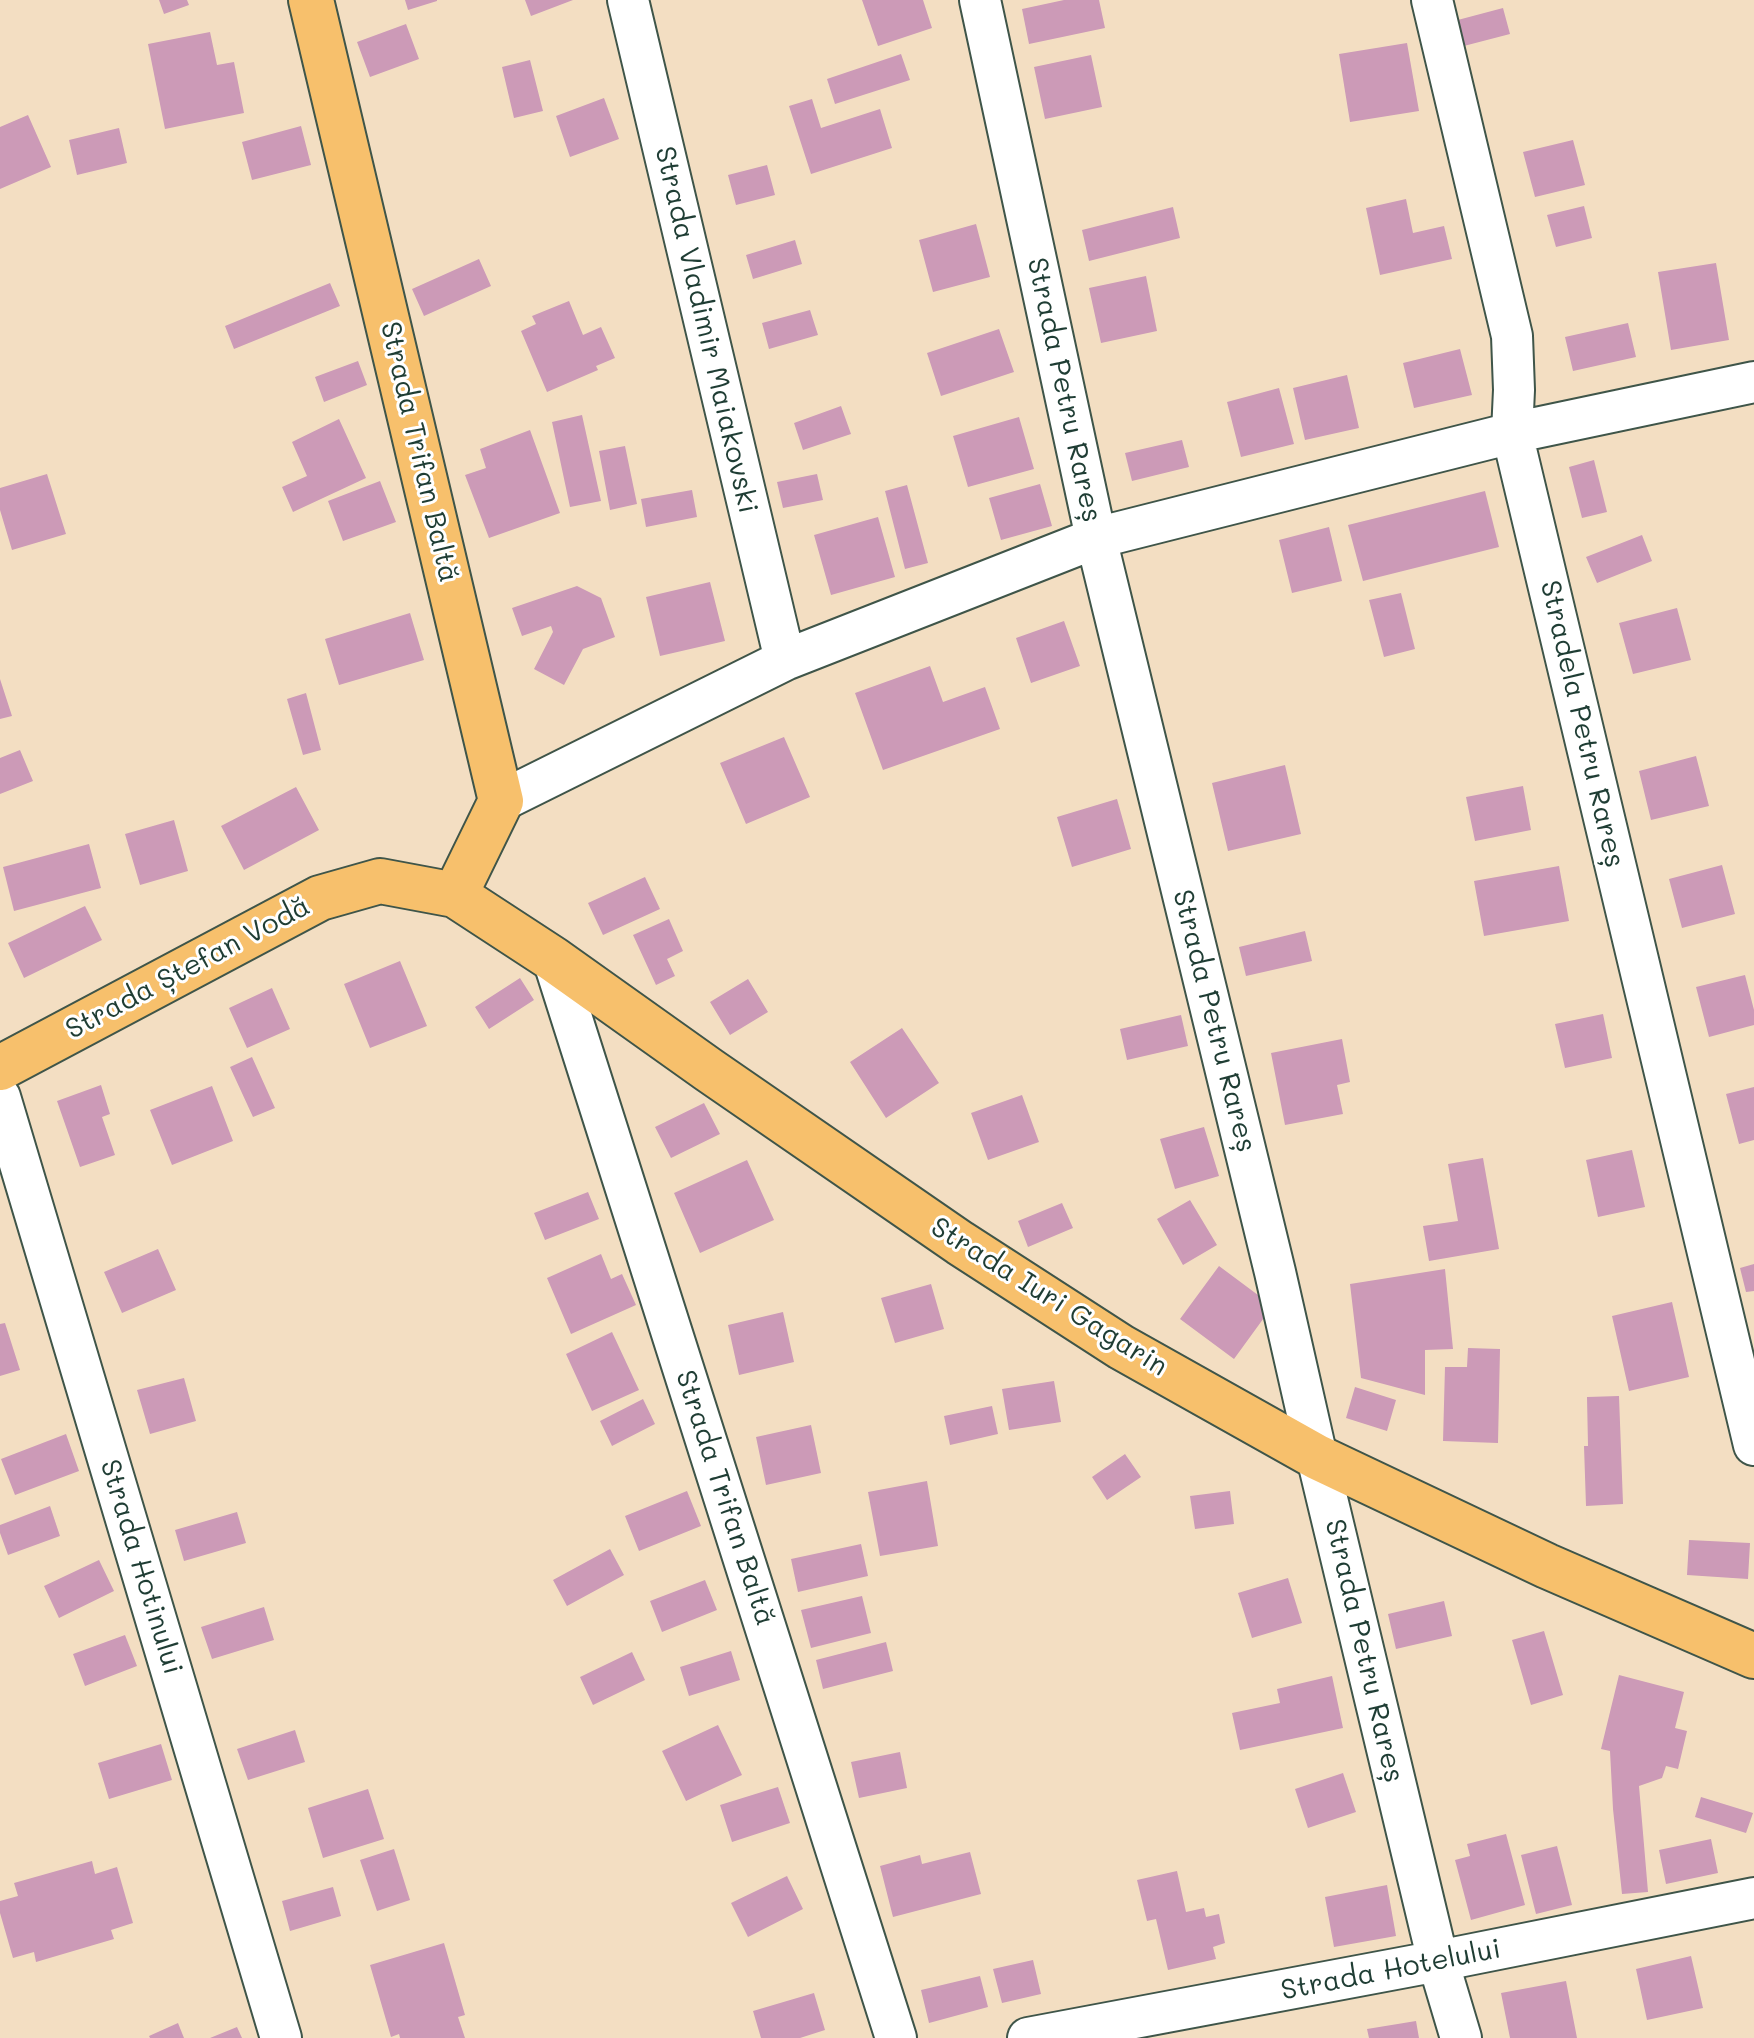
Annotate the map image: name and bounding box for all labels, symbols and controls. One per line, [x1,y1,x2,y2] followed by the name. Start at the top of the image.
[647,143,765,517] street label: Strada Vladimir Maiakovski
[1020,255,1108,525] street label: Strada Petru Rareș
[373,318,465,586] street label: Strada Trifan Baltă
[1533,577,1631,871] street label: Stradela Petru Rareș
[1165,886,1263,1156] street label: Strada Petru Rareș
[60,889,316,1047] street label: Strada Ștefan Vodă
[924,1210,1174,1384] street label: Strada Iuri Gagarin
[668,1366,782,1630] street label: Strada Trifan Baltă
[92,1455,190,1679] street label: Strada Hotinului
[1317,1516,1411,1786] street label: Strada Petru Rareș
[1278,1932,1504,2008] street label: Strada Hotelului

